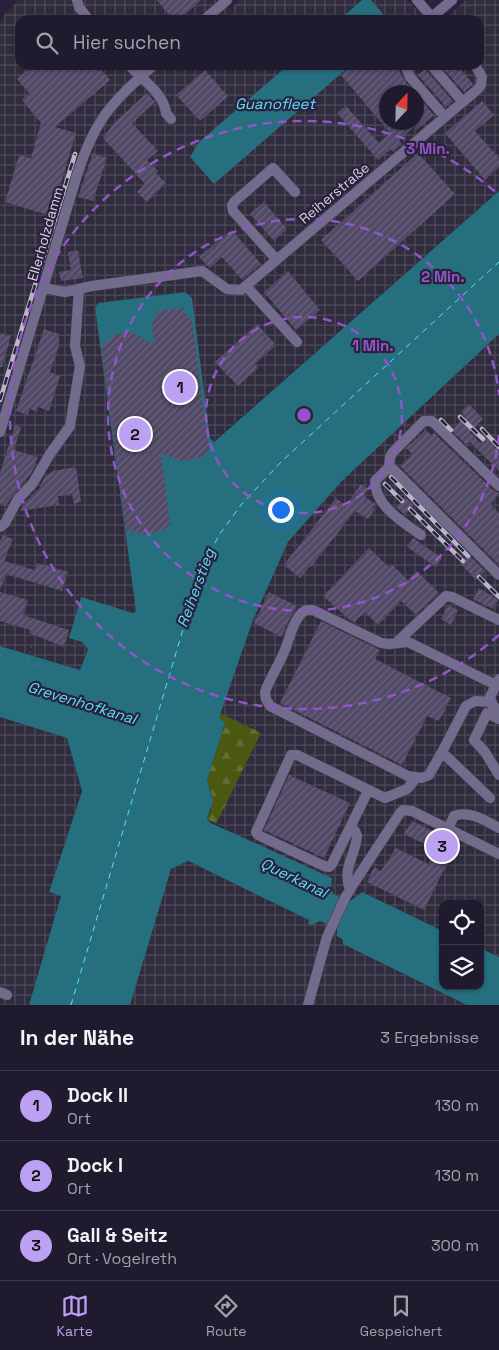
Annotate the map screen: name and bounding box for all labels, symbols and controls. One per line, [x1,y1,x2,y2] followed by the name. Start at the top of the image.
[15,15,484,70] search box
[33,29,61,57] icon: search
[73,30,181,55] text: Hier suchen
[379,85,424,130] north arrow
[235,94,317,113] water label: Guanofleet
[406,139,450,158] text: 3 Min.
[295,158,373,228] street label: Reiherstraße
[23,185,67,283] street label: Ellerholzdamm
[421,267,465,286] text: 2 Min.
[352,336,394,355] text: 1 Min.
[164,368,196,406] pin: 1
[295,406,313,424] centre of rings
[119,415,151,453] pin: 2
[268,497,294,523] your location
[173,545,219,630] water label: Reiherstieg
[26,677,141,729] water label: Grevenhofkanal
[426,827,458,865] pin: 3
[258,853,333,903] water label: Querkanal
[439,900,484,990] map controls
[439,900,484,945] button: locate
[439,945,484,990] button: layers
[20,1024,134,1051] text: In der Nähe
[380,1027,479,1048] text: 3 Ergebnisse
[67,1083,128,1108] text: Dock II
[32,1095,40,1116] text: 1
[435,1095,479,1116] text: 130 m
[67,1108,91,1129] text: Ort
[67,1153,123,1178] text: Dock I
[31,1165,41,1186] text: 2
[435,1165,479,1186] text: 130 m
[67,1178,91,1199] text: Ort
[67,1223,168,1248] text: Gall & Seitz
[31,1235,41,1256] text: 3
[431,1235,479,1256] text: 300 m
[67,1248,177,1269] text: Ort · Vogelreth
[57,1292,93,1340] tab: Karte
[206,1292,247,1340] tab: Route
[360,1292,442,1340] tab: Gespeichert

